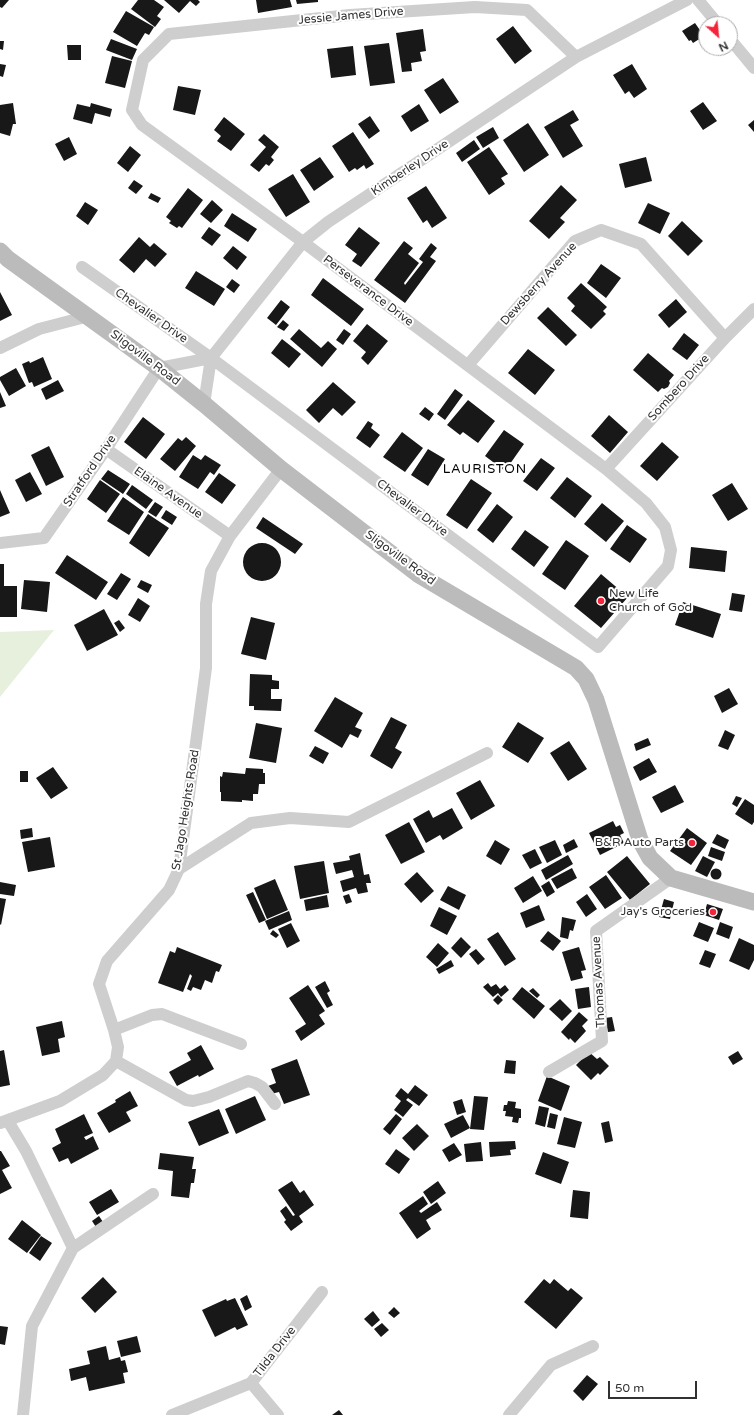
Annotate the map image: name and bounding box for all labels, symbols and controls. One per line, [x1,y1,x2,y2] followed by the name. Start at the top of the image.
[298,4,404,28] street label: Jessie James Drive
[698,16,738,56] north arrow
[716,38,730,54] text: N
[369,137,451,199] street label: Kimberley Drive
[498,239,580,329] street label: Dewsberry Avenue
[320,252,416,330] street label: Perseverance Drive
[112,286,190,346] street label: Chevalier Drive
[107,327,183,389] street label: Sligoville Road
[645,352,713,424] street label: Sombero Drive
[61,432,119,510] street label: Stratford Drive
[443,462,527,478] district label: LAURISTON
[131,464,205,522] street label: Elaine Avenue
[374,477,450,539] street label: Chevalier Drive
[362,528,438,588] street label: Sligoville Road
[609,587,692,615] place label: New Life Church of God
[596,596,606,606] marker: New Life Church of God
[169,749,203,871] street label: St Jago Heights Road
[595,836,684,850] place label: B&R Auto Parts
[687,838,697,848] marker: B&R Auto Parts
[621,905,705,919] place label: Jay's Groceries
[708,907,718,917] marker: Jay's Groceries
[589,936,609,1028] street label: Thomas Avenue
[251,1324,299,1380] street label: Tilda Drive
[610,1373,699,1399] scale bar
[615,1381,644,1395] text: 50 m

